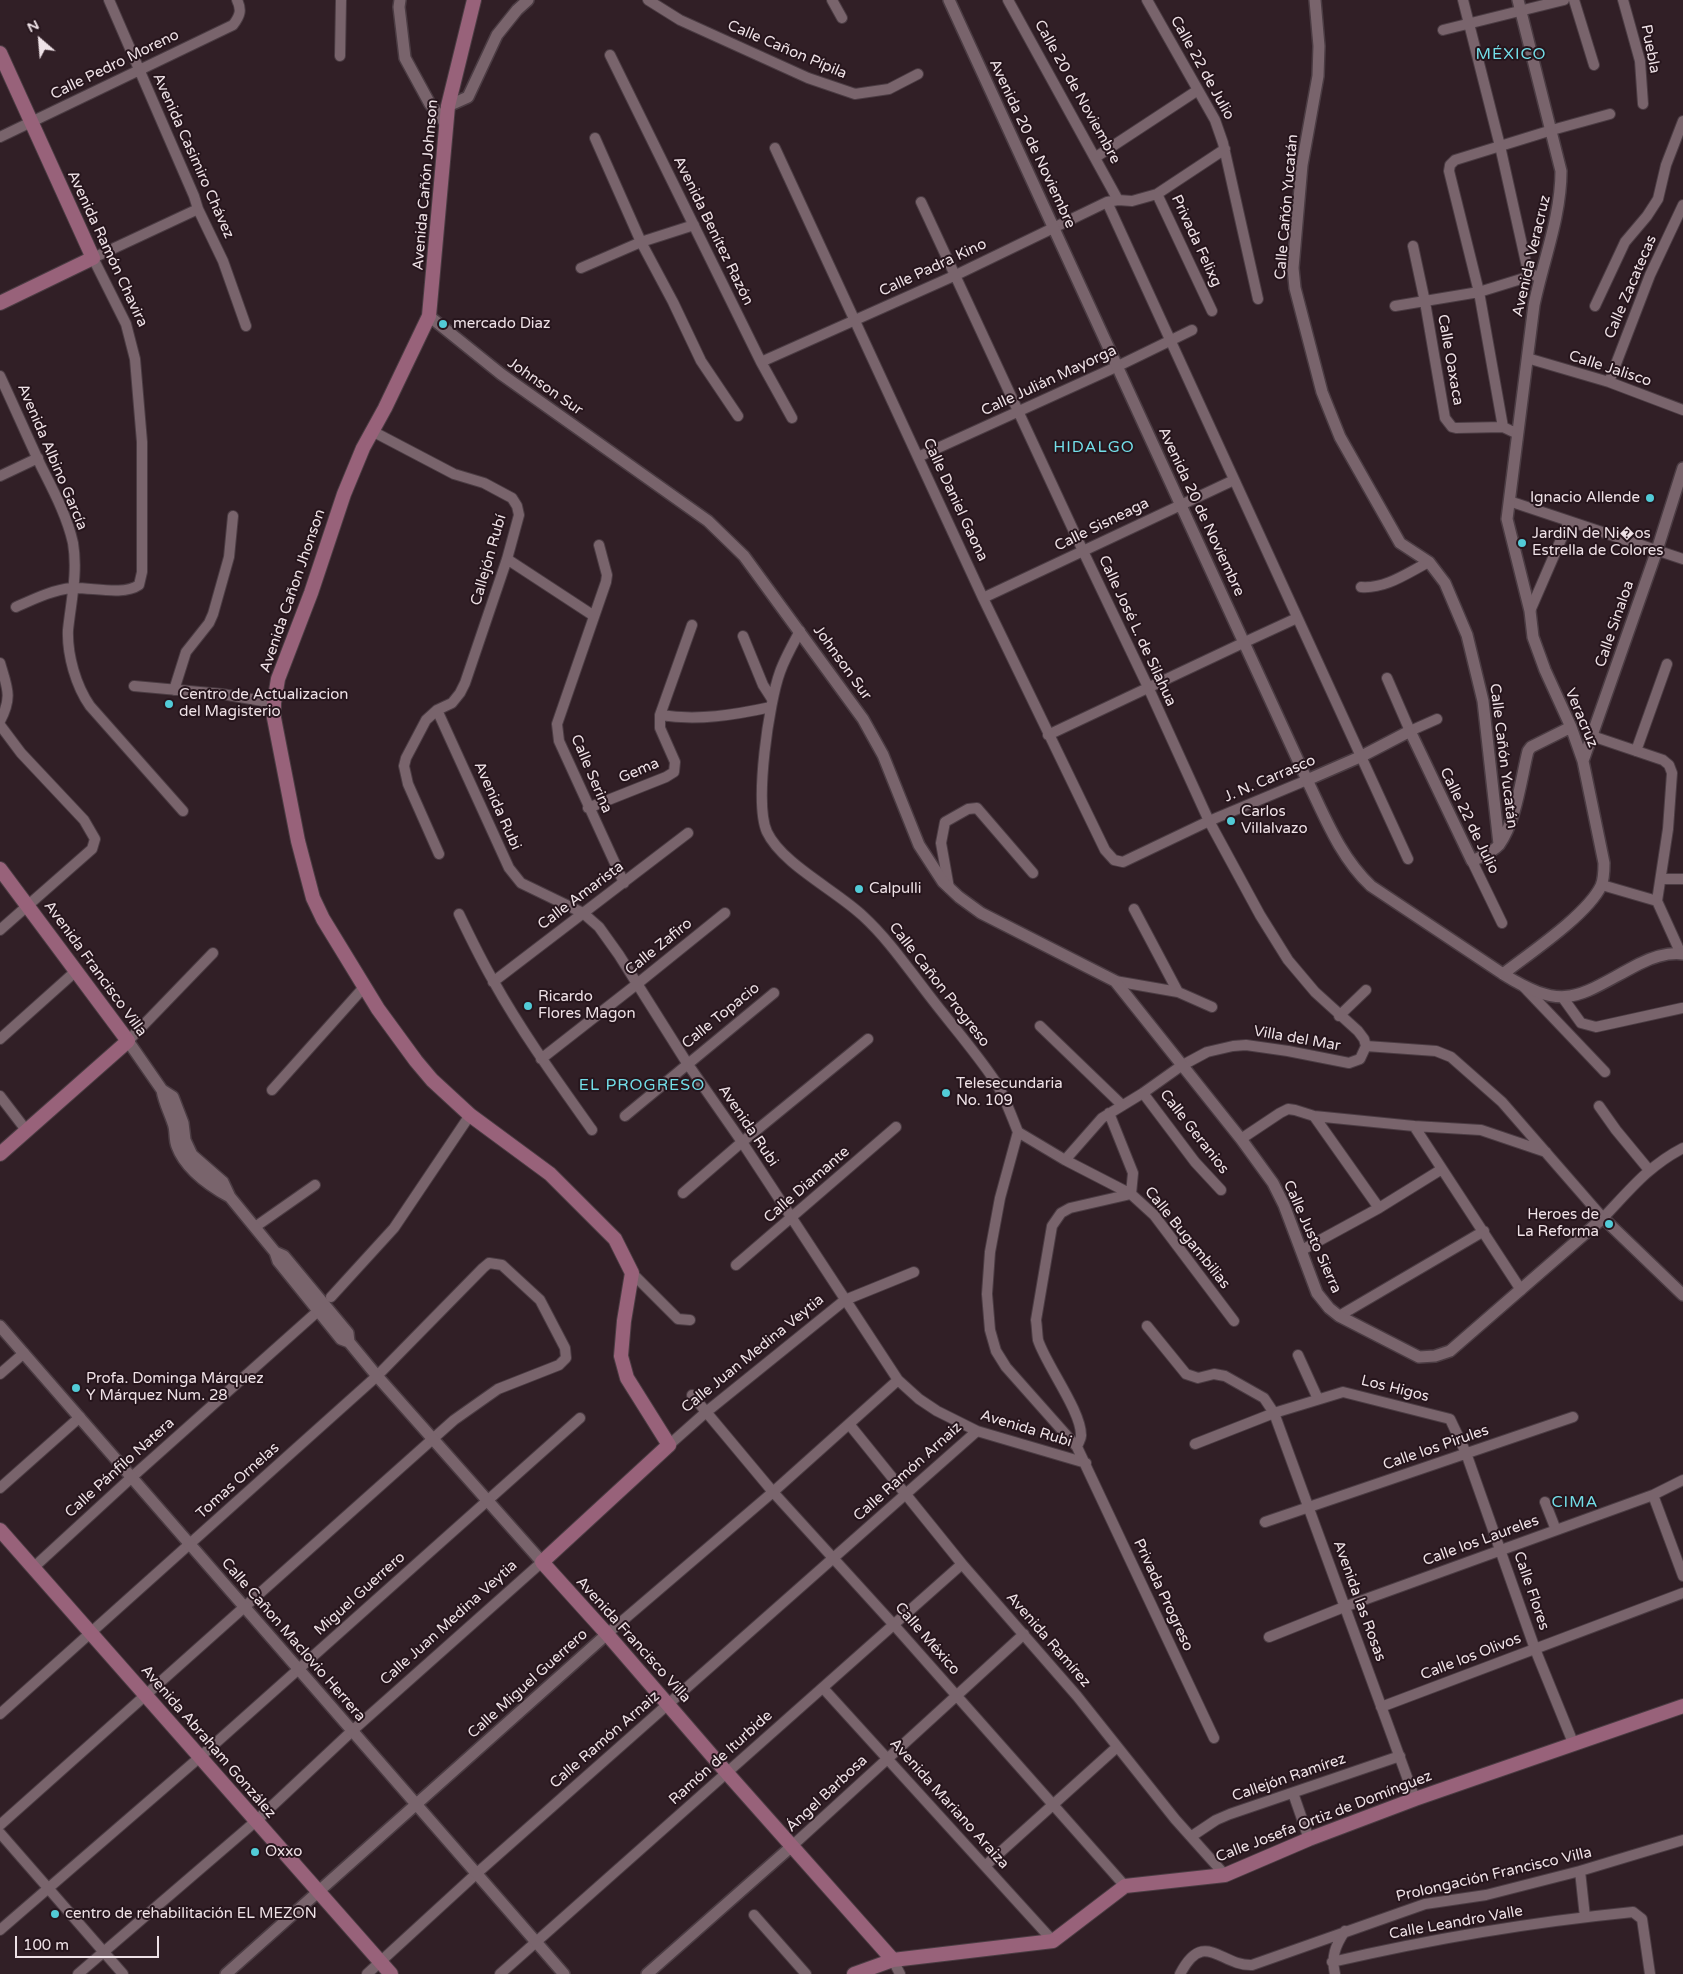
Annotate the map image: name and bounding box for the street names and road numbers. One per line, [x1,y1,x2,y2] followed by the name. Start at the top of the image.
[1166,13,1238,123] street label: Calle 22 de Julio
[725,17,849,83] street label: Calle Cañon Pípila
[1030,17,1124,167] street label: Calle 20 de Noviembre
[1636,23,1664,75] street label: Puebla
[48,26,182,104] street label: Calle Pedro Moreno
[985,57,1079,231] street label: Avenida 20 de Noviembre
[148,71,238,241] street label: Avenida Casimiro Chávez
[410,99,442,271] street label: Avenida Cañón Johnson
[1272,133,1302,281] street label: Calle Cañón Yucatán
[669,154,757,308] street label: Avenida Benítez Razón
[63,168,151,330] street label: Avenida Ramón Chavira
[1167,192,1225,290] street label: Privada Felixg
[1509,193,1555,319] street label: Avenida Veracruz
[1601,233,1661,341] street label: Calle Zacatecas
[876,235,990,301] street label: Calle Padra Kino
[1433,313,1467,407] street label: Calle Oaxaca
[979,342,1119,420] street label: Calle Julián Mayorga
[1566,347,1654,391] street label: Calle Jalisco
[504,354,586,420] street label: Johnson Sur
[13,381,91,533] street label: Avenida Albino García
[1154,425,1248,599] street label: Avenida 20 de Noviembre
[919,436,991,564] street label: Calle Daniel Gaona
[1052,494,1152,556] street label: Calle Sisneaga
[257,507,329,675] street label: Avenida Cañon Jhonson
[467,512,511,608] street label: Callejón Rubí
[1094,553,1180,709] street label: Calle José L. de Silahua
[1592,578,1638,670] street label: Calle Sinaloa
[809,622,875,704] street label: Johnson Sur
[1485,682,1521,830] street label: Calle Cañón Yucatán
[1560,686,1602,750] street label: Veracruz
[566,732,616,816] street label: Calle Serina
[1222,752,1318,806] street label: J. N. Carrasco
[616,755,662,787] street label: Gema
[470,759,524,853] street label: Avenida Rubi
[1435,765,1503,877] street label: Calle 22 de Julio
[535,858,627,934] street label: Calle Amarista
[40,898,150,1040] street label: Avenida Francisco Villa
[622,915,696,979] street label: Calle Zafiro
[885,919,993,1051] street label: Calle Cañon Progreso
[679,979,763,1053] street label: Calle Topacio
[1252,1022,1342,1056] street label: Villa del Mar
[714,1082,782,1170] street label: Avenida Rubi
[1156,1086,1232,1178] street label: Calle Geranios
[761,1143,853,1227] street label: Calle Diamante
[1279,1178,1345,1296] street label: Calle Justo Sierra
[1140,1183,1234,1293] street label: Calle Bugambilias
[678,1291,828,1417] street label: Calle Juan Medina Veytia
[1359,1372,1431,1406] street label: Los Higos
[978,1407,1074,1451] street label: Avenida Rubi
[62,1414,178,1522] street label: Calle Pánfilo Natera
[850,1419,966,1525] street label: Calle Ramón Arnaiz
[1381,1421,1491,1475] street label: Calle los Pirules
[193,1439,283,1523] street label: Tomas Ornelas
[1420,1512,1542,1570] street label: Calle los Laureles
[1129,1536,1197,1654] street label: Privada Progreso
[1329,1538,1389,1664] street label: Avenida las Rosas
[311,1548,409,1640] street label: Miguel Guerrero
[1509,1549,1553,1633] street label: Calle Flores
[217,1555,369,1725] street label: Calle Cañon Maclovio Herrera
[377,1557,521,1689] street label: Calle Juan Medina Veytia
[572,1573,694,1707] street label: Avenida Francisco Villa
[1002,1589,1094,1691] street label: Avenida Ramírez
[891,1599,963,1679] street label: Calle México
[464,1625,592,1743] street label: Calle Miguel Guerrero
[1418,1630,1524,1684] street label: Calle los Olivos
[137,1662,279,1822] street label: Avenida Abraham González
[547,1687,663,1793] street label: Calle Ramón Arnaiz
[666,1707,776,1809] street label: Ramón de Iturbide
[886,1735,1012,1873] street label: Avenida Mariano Araiza
[1230,1750,1348,1806] street label: Callejón Ramírez
[783,1752,871,1836] street label: Ángel Barbosa
[1213,1767,1435,1867] street label: Calle Josefa Ortiz de Domínguez
[1394,1844,1594,1906] street label: Prolongación Francisco Villa
[1388,1902,1524,1944] street label: Calle Leandro Valle

